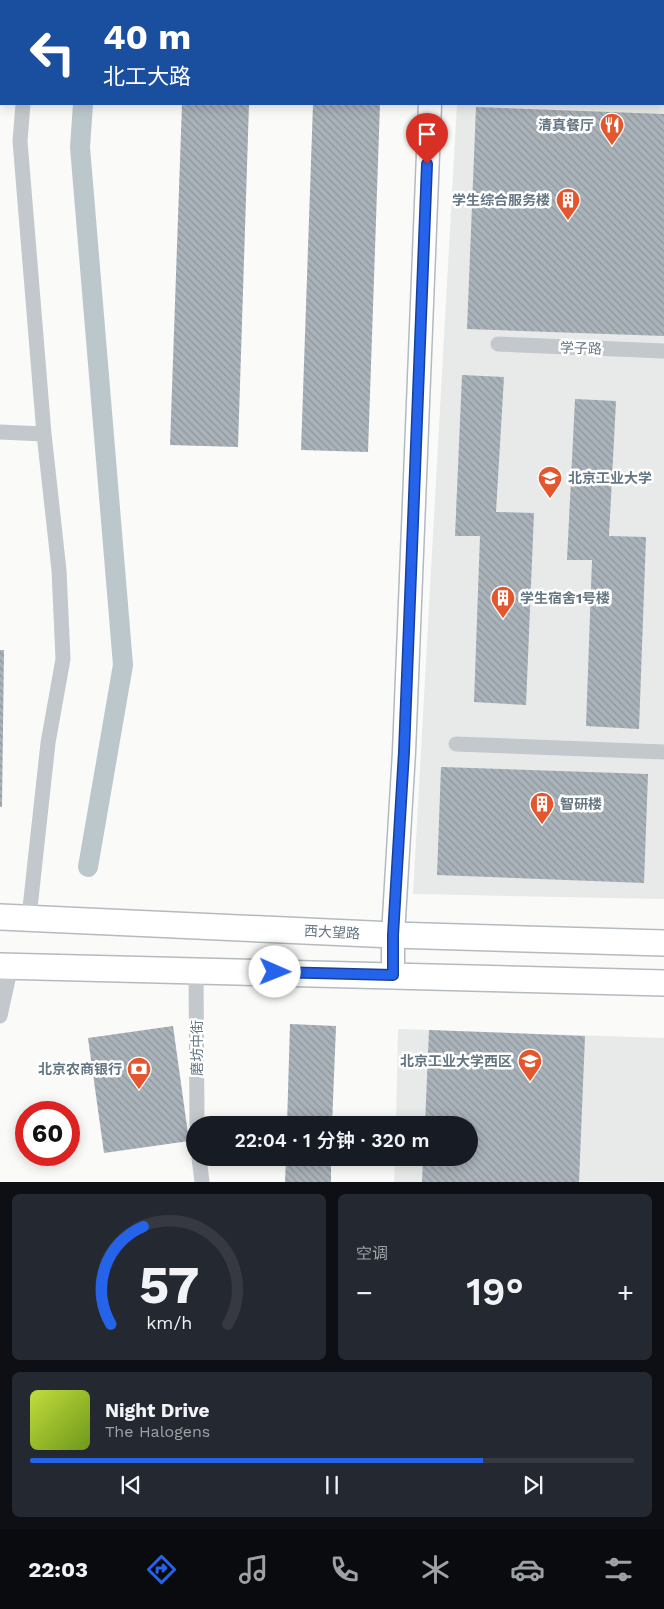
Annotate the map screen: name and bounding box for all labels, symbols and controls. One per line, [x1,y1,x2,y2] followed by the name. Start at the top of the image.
[103,16,191,58] text: 40 m
[20,20,85,85] icon: left
[103,64,191,89] text: 北工大路
[599,112,625,146] restaurant icon: 清真餐厅
[406,113,448,164] pin
[538,117,594,133] place label: 清真餐厅
[413,120,441,148] icon: arrive
[555,187,581,221] building icon: 学生综合服务楼
[452,192,550,208] place label: 学生综合服务楼
[560,339,602,357] street label: 学子路
[537,465,563,499] school or university icon: 北京工业大学
[568,470,652,486] place label: 北京工业大学
[490,585,516,619] building icon: 学生宿舍1号楼
[520,590,610,606] place label: 学生宿舍1号楼
[529,791,555,825] building icon: 智研楼
[560,796,602,812] place label: 智研楼
[304,923,360,941] street label: 西大望路
[248,945,300,997] position arrow
[189,1020,205,1076] street label: 磨坊中街
[517,1048,543,1082] school or university icon: 北京工业大学西区
[400,1053,512,1069] place label: 北京工业大学西区
[126,1056,152,1090] bank icon: 北京农商银行
[38,1061,122,1077] place label: 北京农商银行
[15,1101,80,1166] speed limit sign: 60
[234,1129,430,1152] text: 22:04 · 1 分钟 · 320 m
[356,1244,388,1263] text: 空调
[139,1255,199,1316] text: 57
[466,1270,524,1314] text: 19°
[356,1276,373,1309] text: −
[617,1276,634,1309] text: +
[146,1312,192,1333] text: km/h
[105,1399,210,1422] text: Night Drive
[105,1422,210,1441] text: The Halogens
[117,1471,145,1499] icon: previous
[318,1471,346,1499] icon: pause
[519,1471,547,1499] icon: next
[144,1552,179,1587] icon: directions
[236,1552,271,1587] icon: music
[327,1552,362,1587] icon: phone
[418,1552,453,1587] icon: climate
[510,1552,545,1587] icon: car
[601,1552,636,1587] icon: filters
[28,1557,88,1582] text: 22:03

